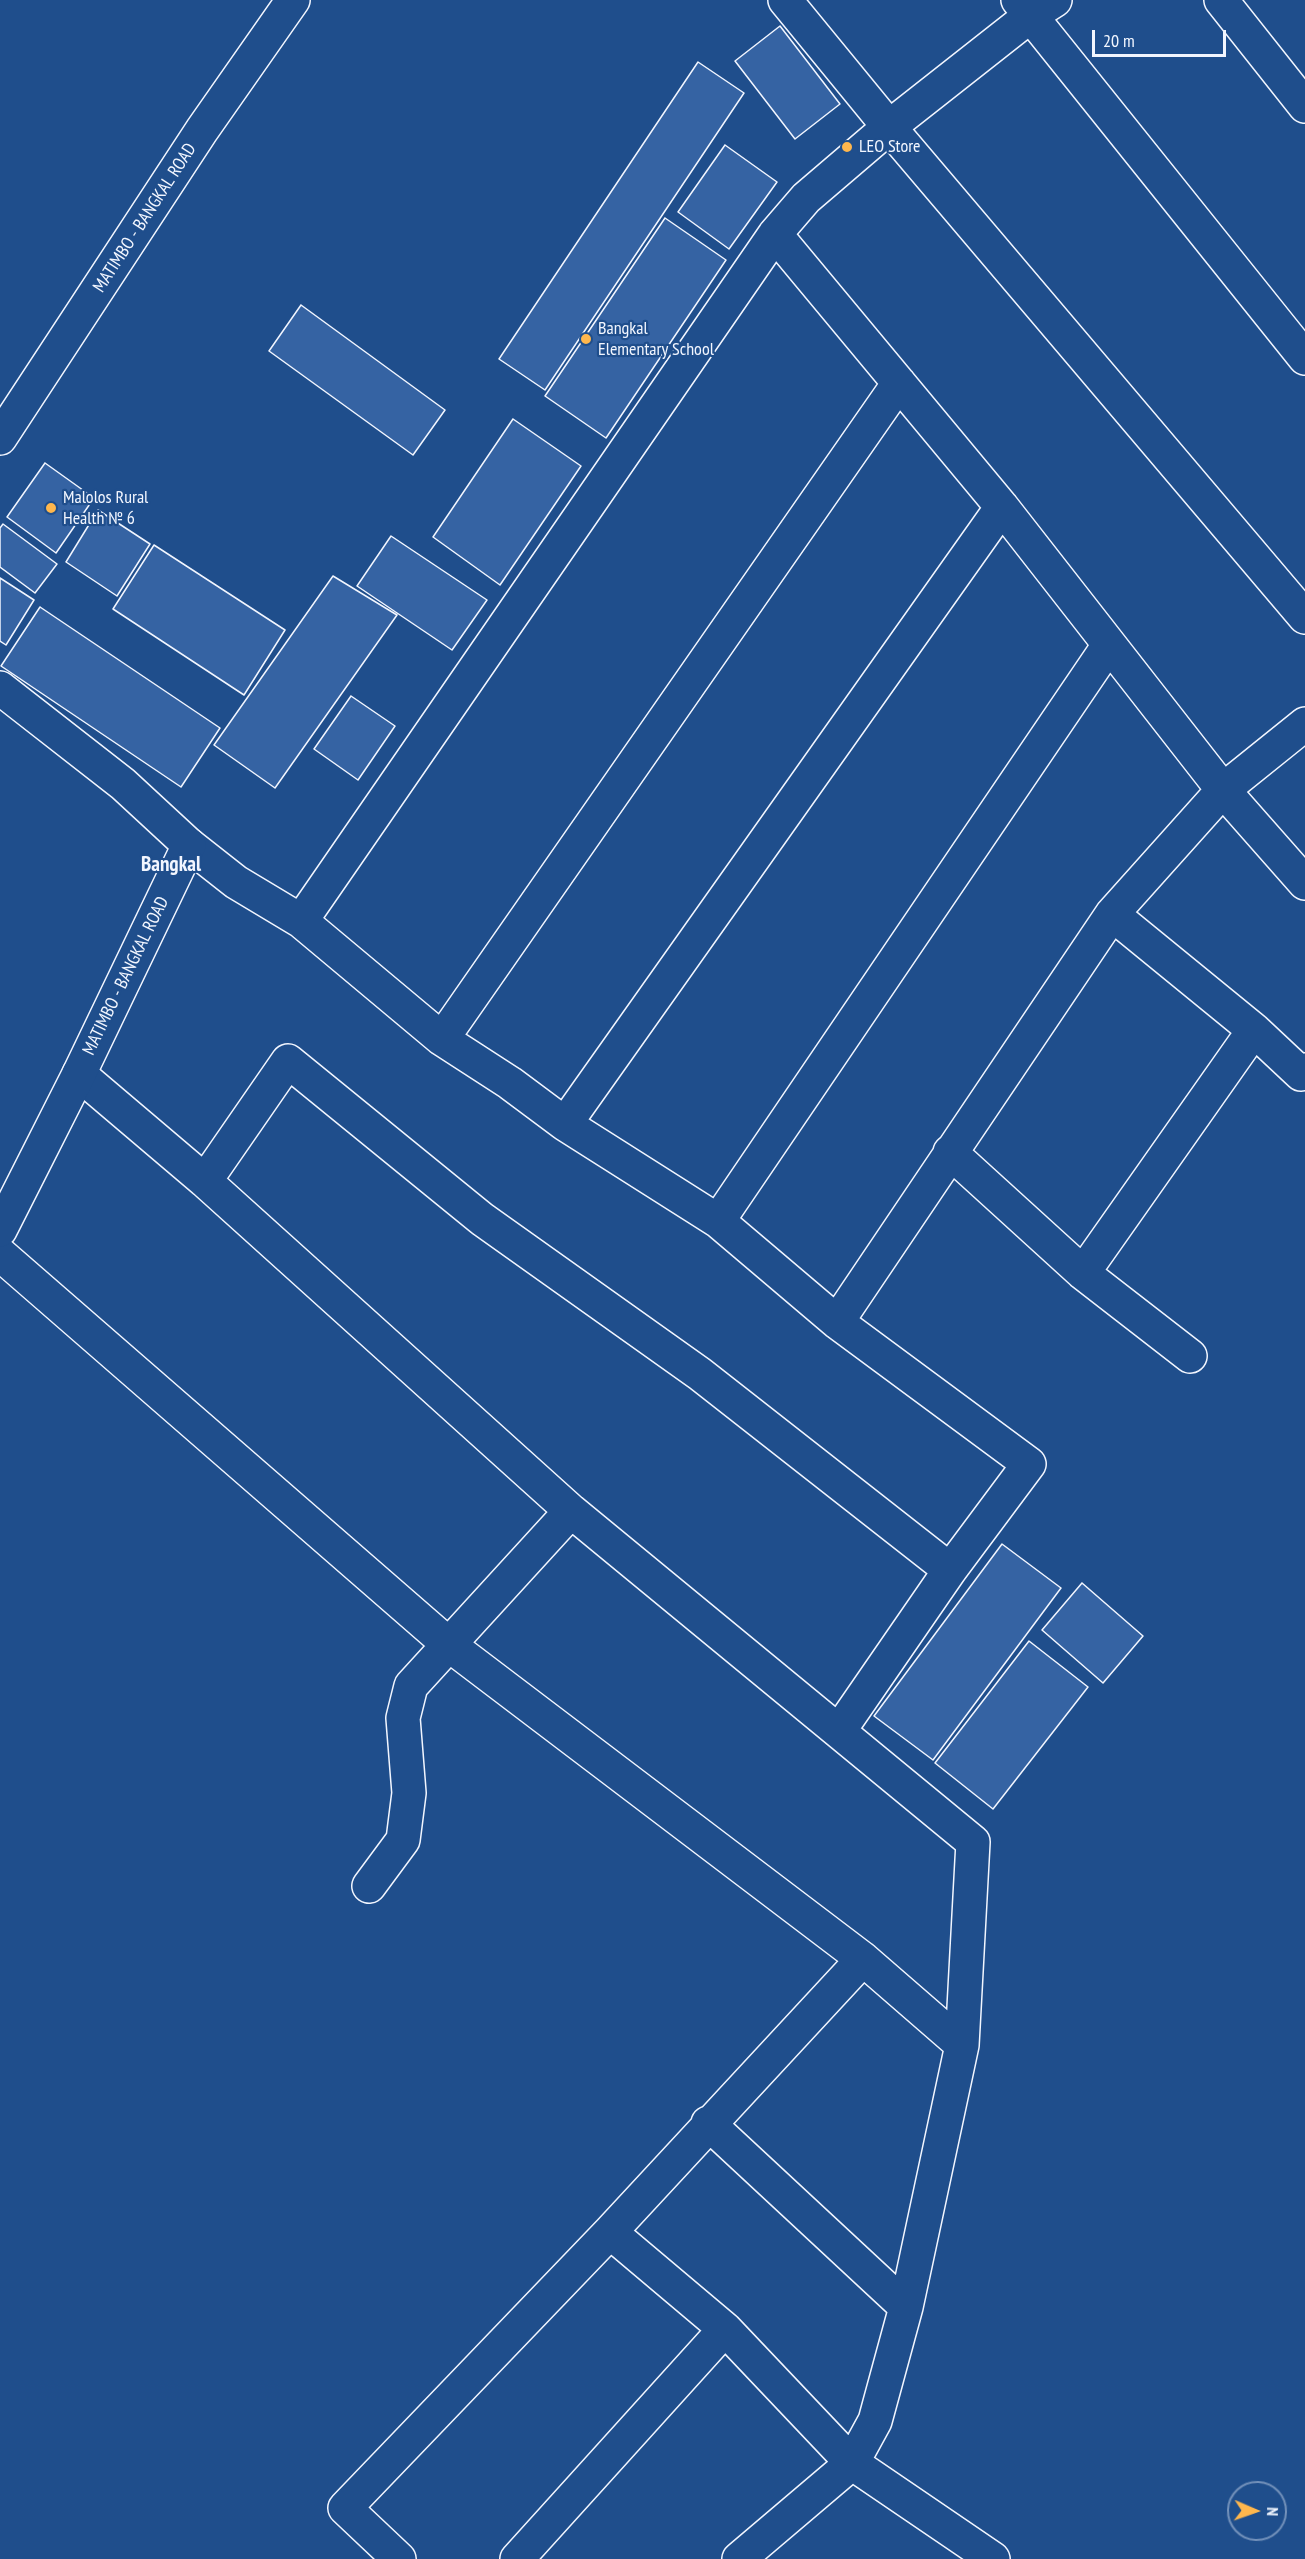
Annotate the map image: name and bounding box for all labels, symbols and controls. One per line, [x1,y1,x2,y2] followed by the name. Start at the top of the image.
[1095,18,1228,56] scale bar
[1103,29,1135,52] text: 20 m
[859,136,921,158] place label: LEO Store
[89,139,201,297] street label: MATIMBO - BANGKAL ROAD
[840,140,854,154] marker: LEO Store
[598,318,714,360] place label: Bangkal Elementary School
[579,332,593,346] marker: Bangkal Elementary School
[63,487,148,530] place label: Malolos Rural Health № 6
[44,501,58,515] marker: Malolos Rural Health № 6
[141,852,201,878] district label: Bangkal
[78,893,174,1059] street label: MATIMBO - BANGKAL ROAD
[1227,2481,1287,2541] north arrow
[1263,2507,1283,2516] text: N

